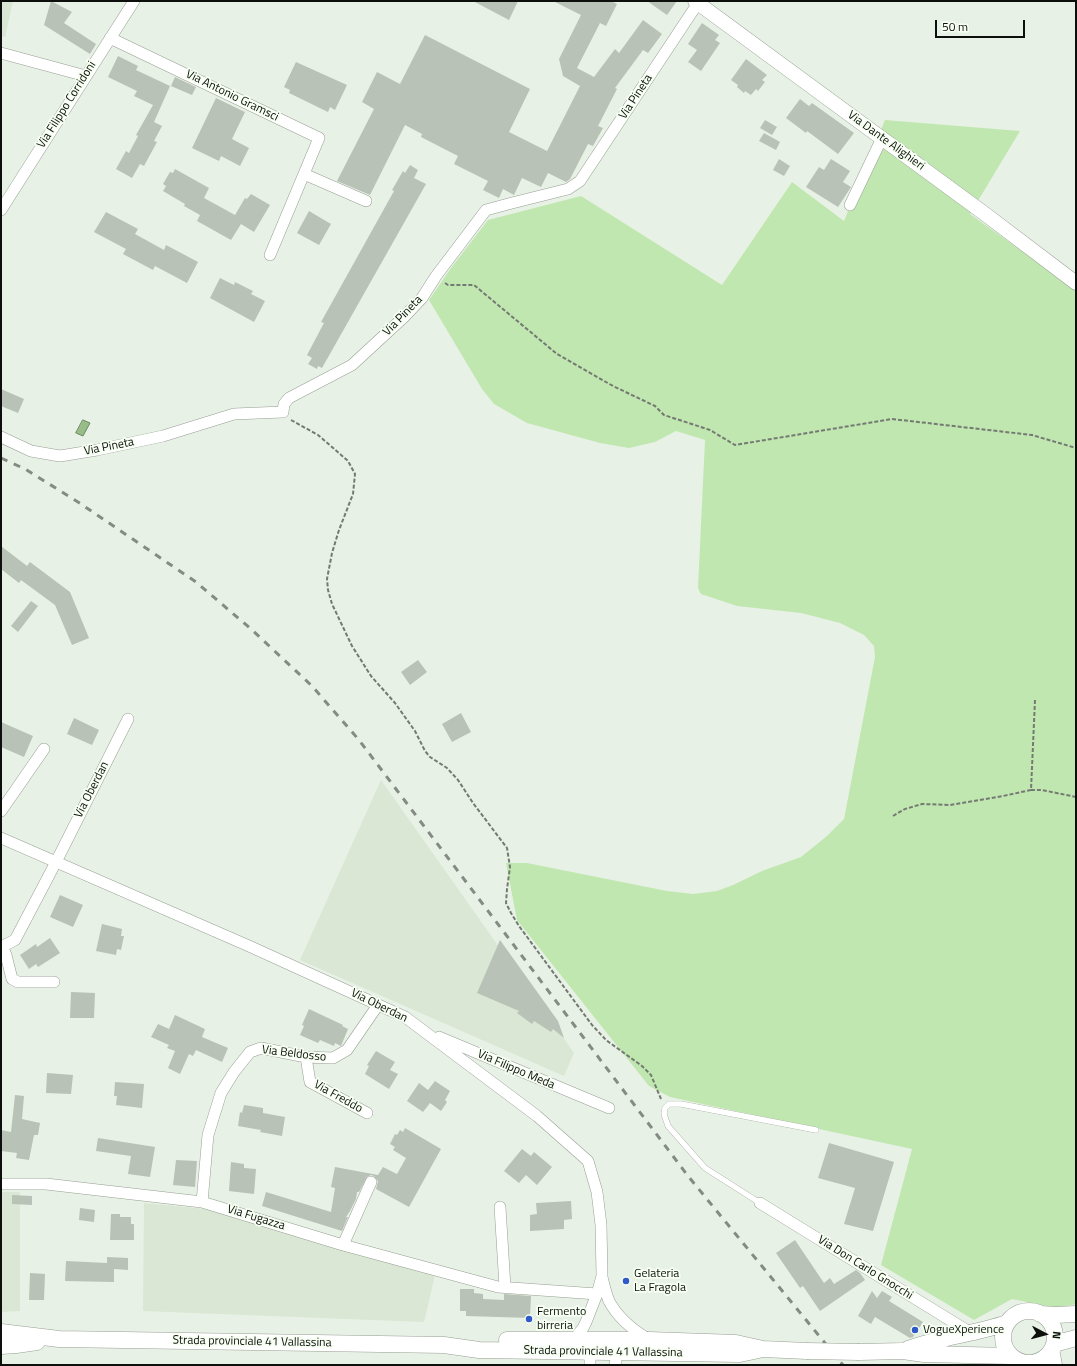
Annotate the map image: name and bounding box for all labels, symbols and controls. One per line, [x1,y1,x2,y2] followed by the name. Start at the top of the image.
[937,12,1027,38] scale bar
[942,17,968,36] text: 50 m
[34,59,100,151] street label: Via Filippo Corridoni
[183,67,281,125] street label: Via Antonio Gramsci
[616,72,656,122] street label: Via Pineta
[845,108,927,174] street label: Via Dante Alighieri
[380,293,426,339] street label: Via Pineta
[83,435,135,459] street label: Via Pineta
[72,759,112,821] street label: Via Oberdan
[348,986,410,1026] street label: Via Oberdan
[261,1043,327,1065] street label: Via Beldosso
[475,1047,557,1093] street label: Via Filippo Meda
[311,1078,365,1116] street label: Via Freddo
[225,1202,287,1234] street label: Via Fugazza
[815,1233,915,1303] street label: Via Don Carlo Gnocchi
[634,1267,686,1295] place label: Gelateria La Fragola
[621,1276,631,1286] marker: Gelateria La Fragola
[537,1305,586,1333] place label: Fermento birreria
[524,1314,534,1324] marker: Fermento birreria
[1025,1314,1065,1354] north arrow
[923,1323,1004,1337] place label: VogueXperience
[910,1325,920,1335] marker: VogueXperience
[1049,1331,1065,1340] text: N
[172,1333,332,1351] street label: Strada provinciale 41 Vallassina
[523,1343,683,1361] street label: Strada provinciale 41 Vallassina

